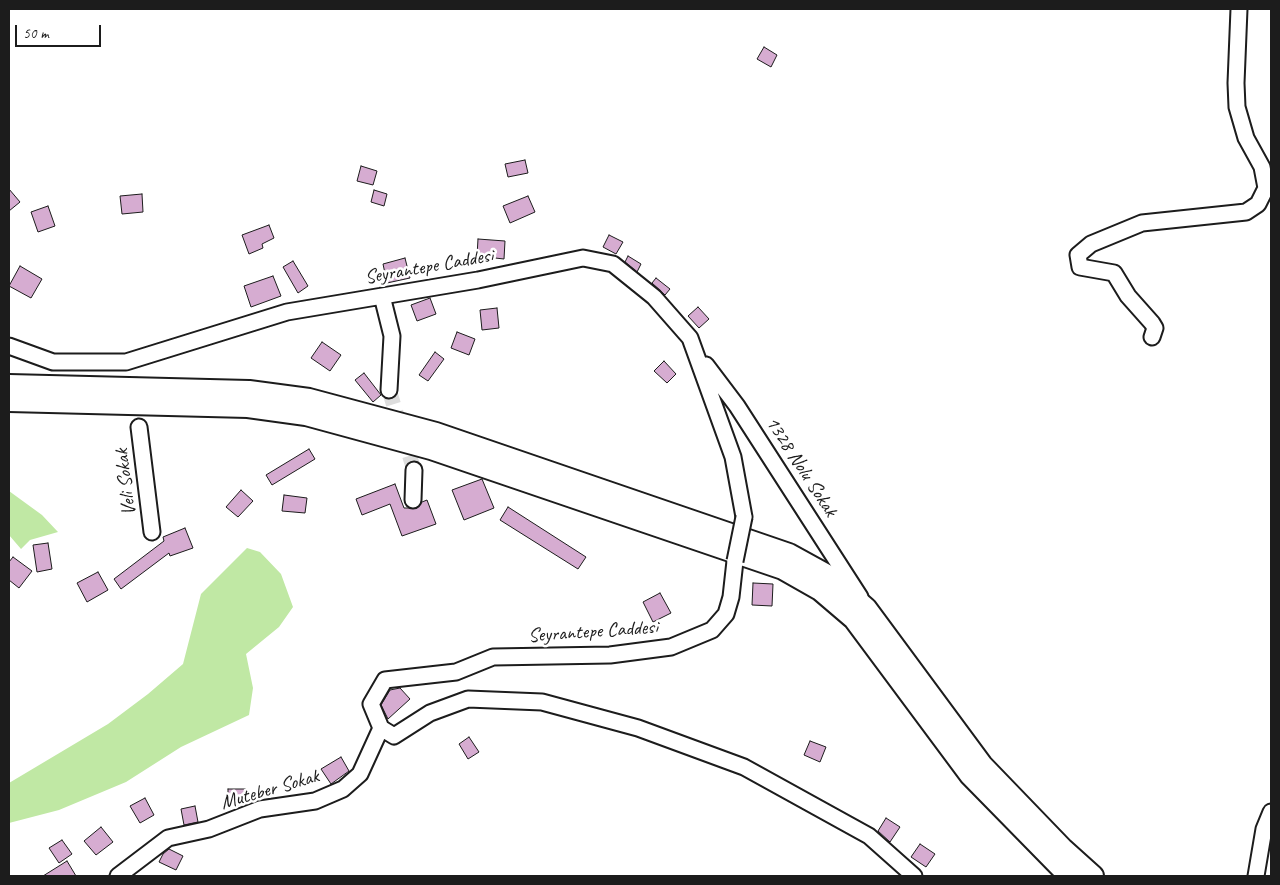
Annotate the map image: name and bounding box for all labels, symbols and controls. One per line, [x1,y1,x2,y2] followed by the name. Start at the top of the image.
[18,15,104,47] scale bar
[23,24,49,43] text: 50 m
[363,244,495,290] street label: Seyrantepe Caddesi
[760,412,842,522] street label: 1328 Nolu Sokak
[110,447,142,517] street label: Veli Sokak
[527,616,659,648] street label: Seyrantepe Caddesi
[218,765,322,815] street label: Muteber Sokak

